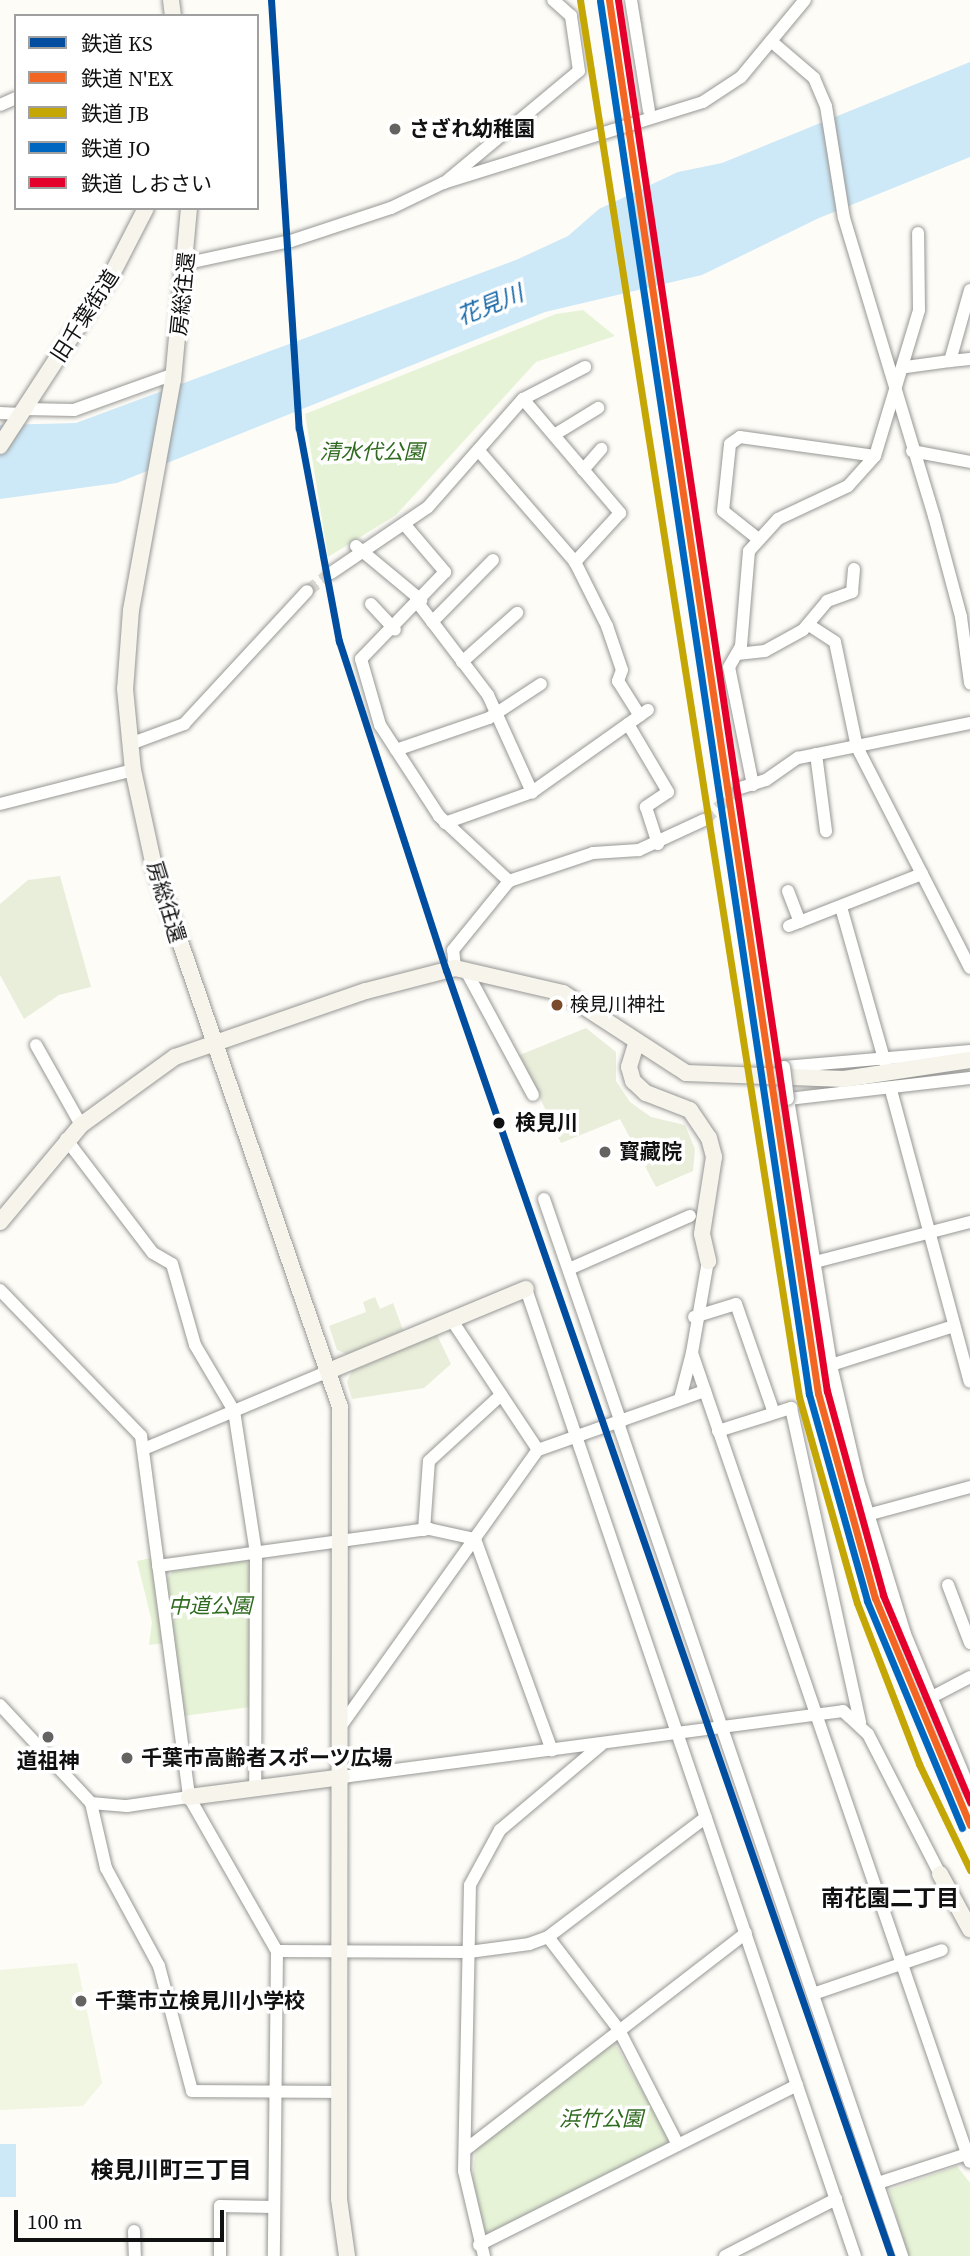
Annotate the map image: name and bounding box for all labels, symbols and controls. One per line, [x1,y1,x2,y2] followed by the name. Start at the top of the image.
[14,14,259,210] legend
[81,29,153,58] text: 鉄道 KS
[81,64,173,93] text: 鉄道 N'EX
[81,99,149,128] text: 鉄道 JB
[409,116,535,142] place label: さざれ幼稚園
[387,121,403,137] marker: さざれ幼稚園
[81,134,150,163] text: 鉄道 JO
[81,169,212,198] text: 鉄道 しおさい
[166,251,200,337] street label: 房総往還
[46,265,124,367] street label: 旧千葉街道
[453,279,527,331] water label: 花見川
[320,439,424,465] park label: 清水代公園
[142,858,190,946] street label: 房総往還
[570,994,665,1016] place label: 検見川神社
[550,998,564,1012] marker: 検見川神社
[515,1110,578,1136] place label: 検見川
[489,1113,509,1133] marker: 検見川
[619,1139,682,1165] place label: 寳藏院
[597,1144,613,1160] marker: 寳藏院
[168,1593,252,1619] park label: 中道公園
[40,1729,56,1745] marker: 道祖神
[141,1745,393,1771] place label: 千葉市高齢者スポーツ広場
[17,1748,79,1774] place label: 道祖神
[119,1750,135,1766] marker: 千葉市高齢者スポーツ広場
[821,1884,959,1912] district label: 南花園二丁目
[95,1988,305,2014] place label: 千葉市立検見川小学校
[73,1993,89,2009] marker: 千葉市立検見川小学校
[559,2106,643,2132] park label: 浜竹公園
[91,2156,251,2184] district label: 検見川町三丁目
[18,2196,228,2240] scale bar
[27,2207,82,2236] text: 100 m

